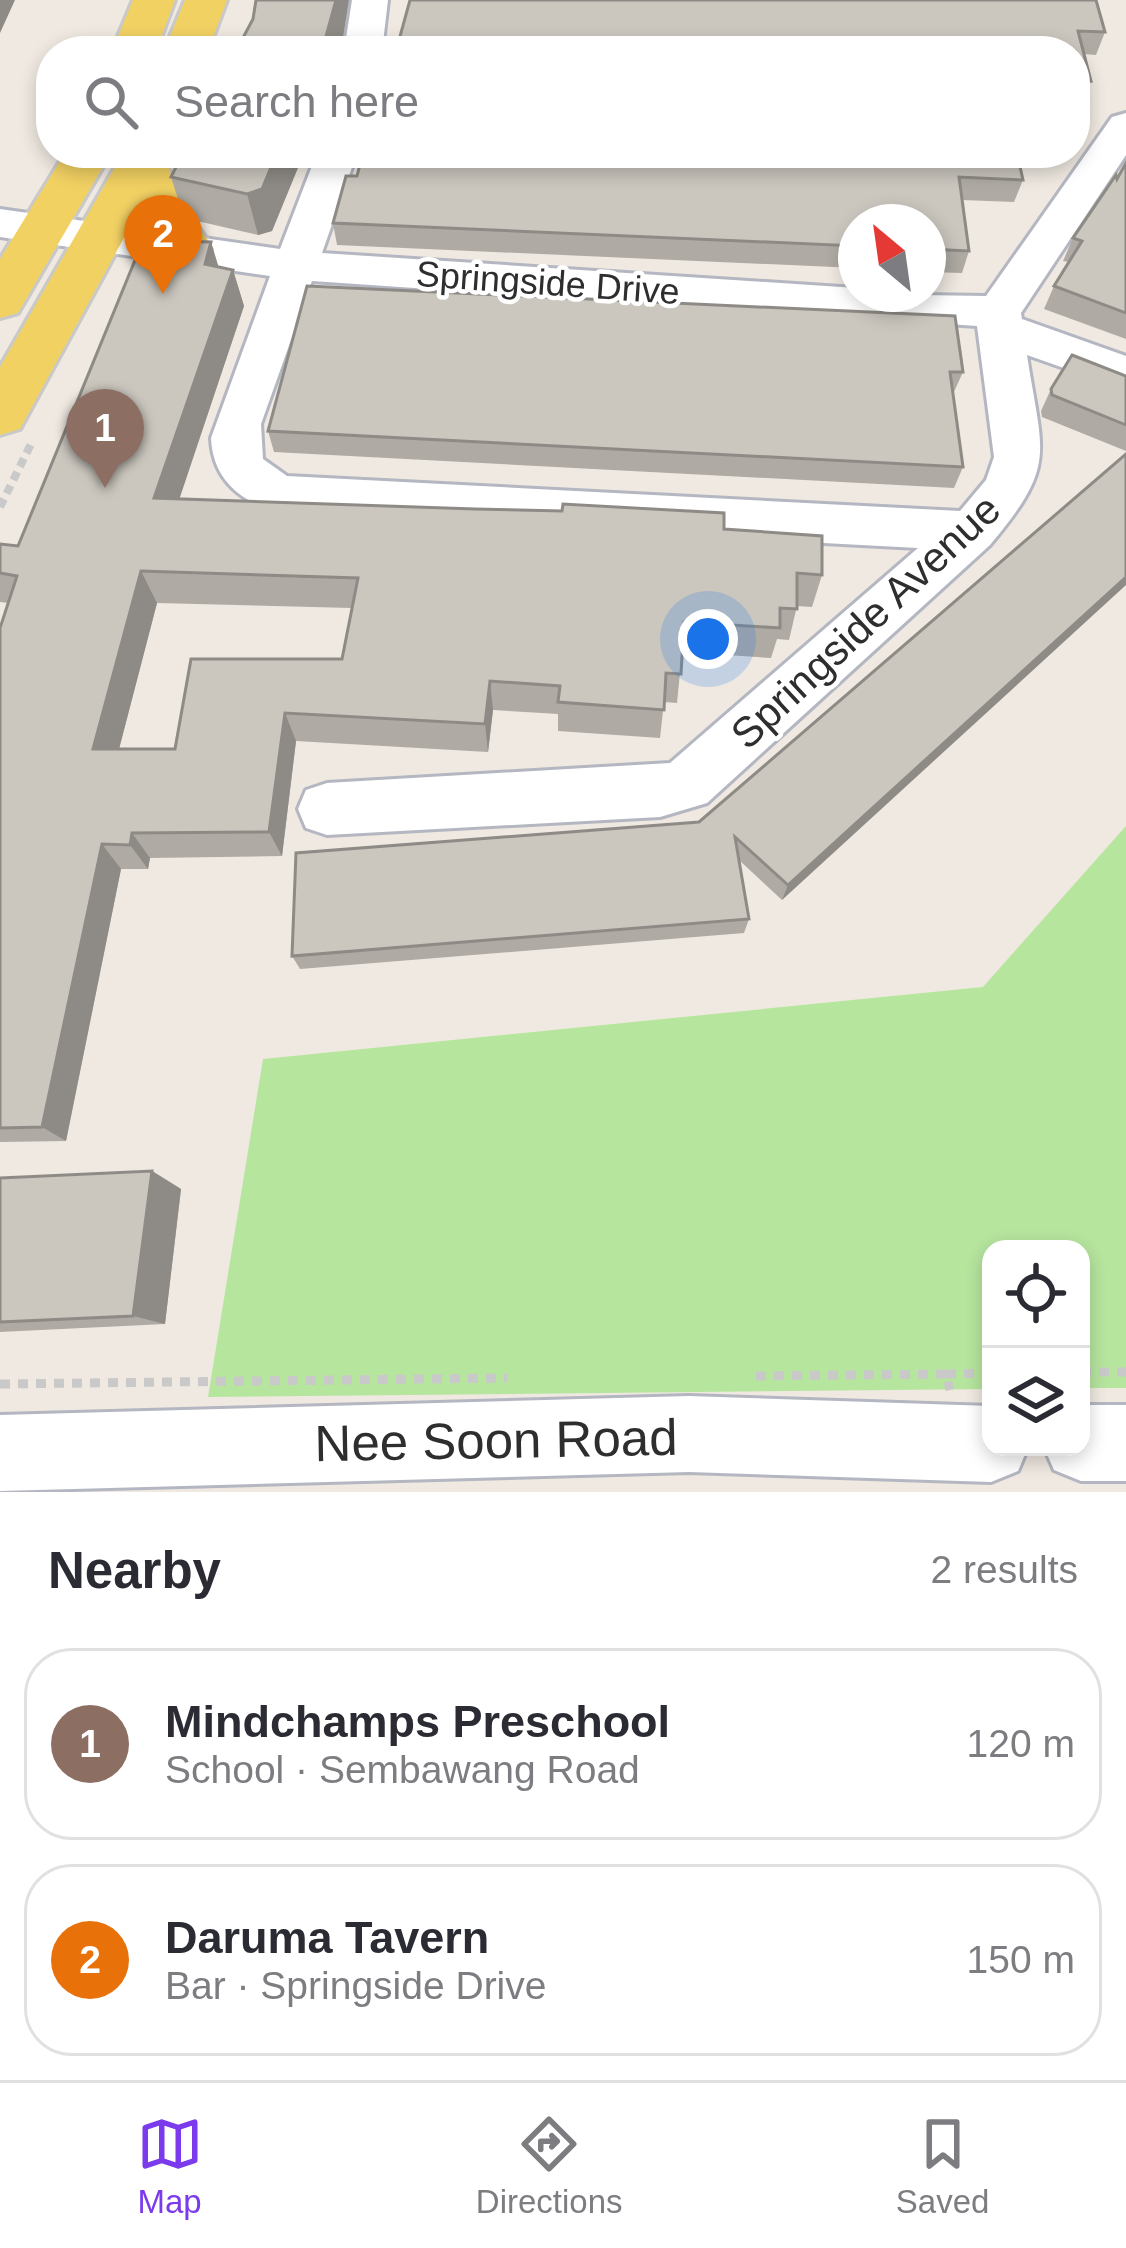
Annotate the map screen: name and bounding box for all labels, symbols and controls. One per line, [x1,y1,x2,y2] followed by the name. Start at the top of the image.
[36,36,1090,168] search box
[78,69,144,135] icon: search
[174,76,419,127] text: Search here
[124,195,202,294] pin: 2
[838,204,946,312] north arrow
[415,253,681,312] street label: Springside Drive
[66,389,144,488] pin: 1
[722,485,1009,758] street label: Springside Avenue
[678,609,738,669] your location
[982,1240,1090,1456] map controls
[982,1240,1090,1348] button: locate
[982,1348,1090,1456] button: layers
[314,1409,678,1472] street label: Nee Soon Road
[48,1542,221,1599] text: Nearby
[931,1548,1078,1591] text: 2 results
[165,1696,670,1747] text: Mindchamps Preschool
[79,1722,101,1765] text: 1
[967,1722,1075,1765] text: 120 m
[165,1748,640,1791] text: School · Sembawang Road
[165,1912,489,1963] text: Daruma Tavern
[79,1938,101,1981] text: 2
[967,1938,1075,1981] text: 150 m
[165,1964,546,2007] text: Bar · Springside Drive
[137,2111,203,2221] tab: Map
[476,2111,623,2221] tab: Directions
[896,2111,989,2221] tab: Saved

